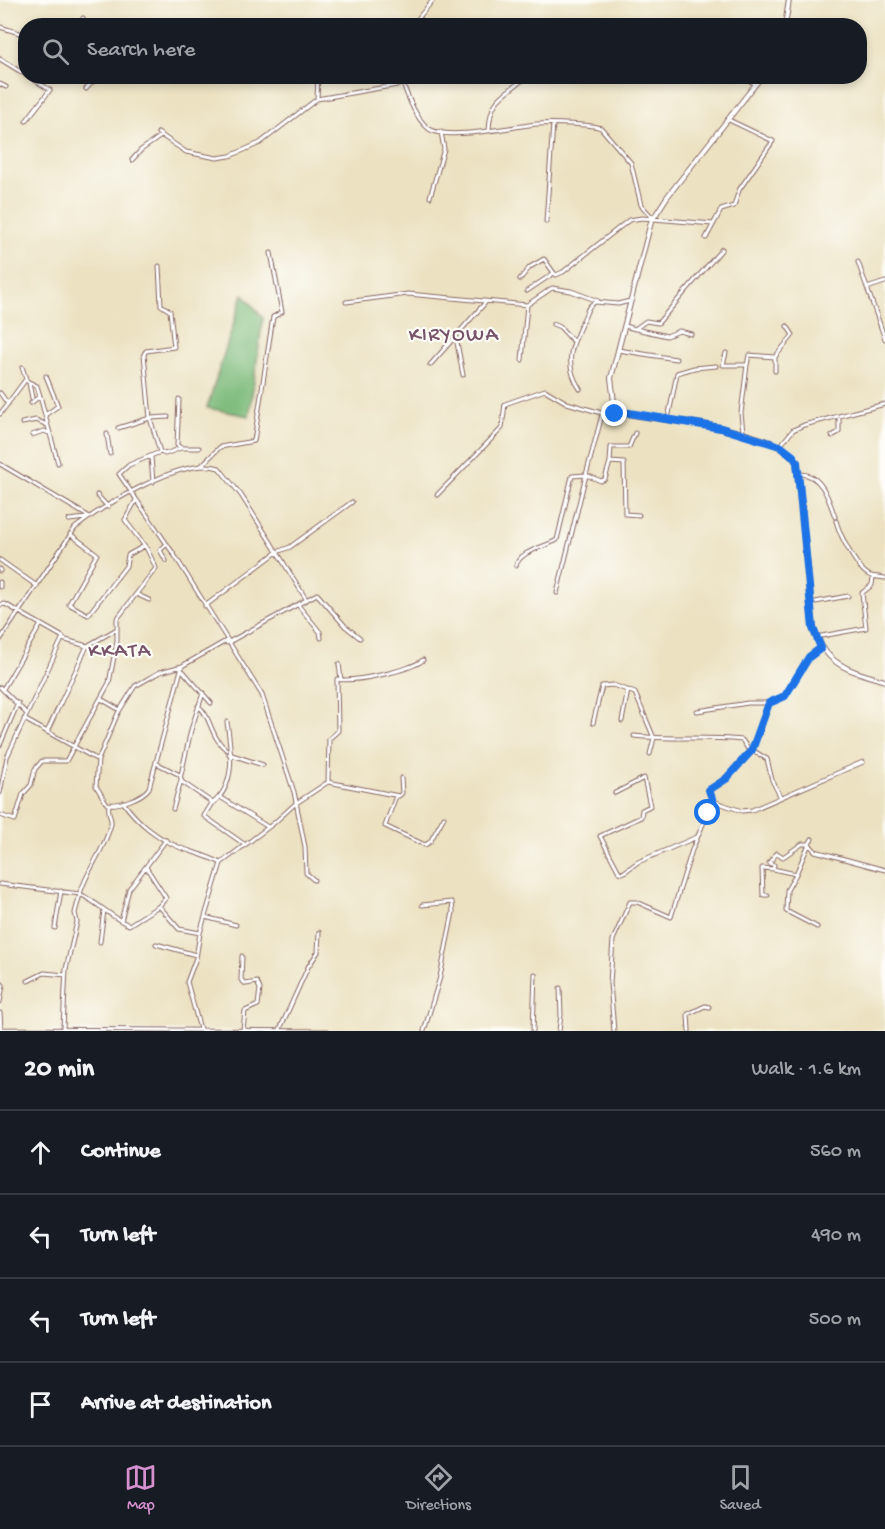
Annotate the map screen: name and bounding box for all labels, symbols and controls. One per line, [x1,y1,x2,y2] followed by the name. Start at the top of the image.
[18,18,867,84] search box
[39,35,72,68] icon: search
[87,38,195,64] text: Search here
[409,324,499,349] district label: KIRYOWA
[601,400,627,426] route end
[88,640,152,665] district label: KKATA
[694,799,720,825] route start
[24,1055,94,1086] text: 20 min
[751,1059,861,1082] text: Walk · 1.6 km
[24,1136,57,1169] icon: ahead
[81,1139,161,1165] text: Continue
[810,1141,861,1164] text: 560 m
[24,1220,57,1253] icon: left
[81,1223,155,1249] text: Turn left
[811,1225,861,1248] text: 490 m
[24,1304,57,1337] icon: left
[81,1307,155,1333] text: Turn left
[809,1309,861,1332] text: 500 m
[24,1388,57,1421] icon: arrive
[81,1391,271,1417] text: Arrive at destination
[124,1461,157,1516] tab: Map
[406,1461,471,1516] tab: Directions
[720,1461,761,1516] tab: Saved

